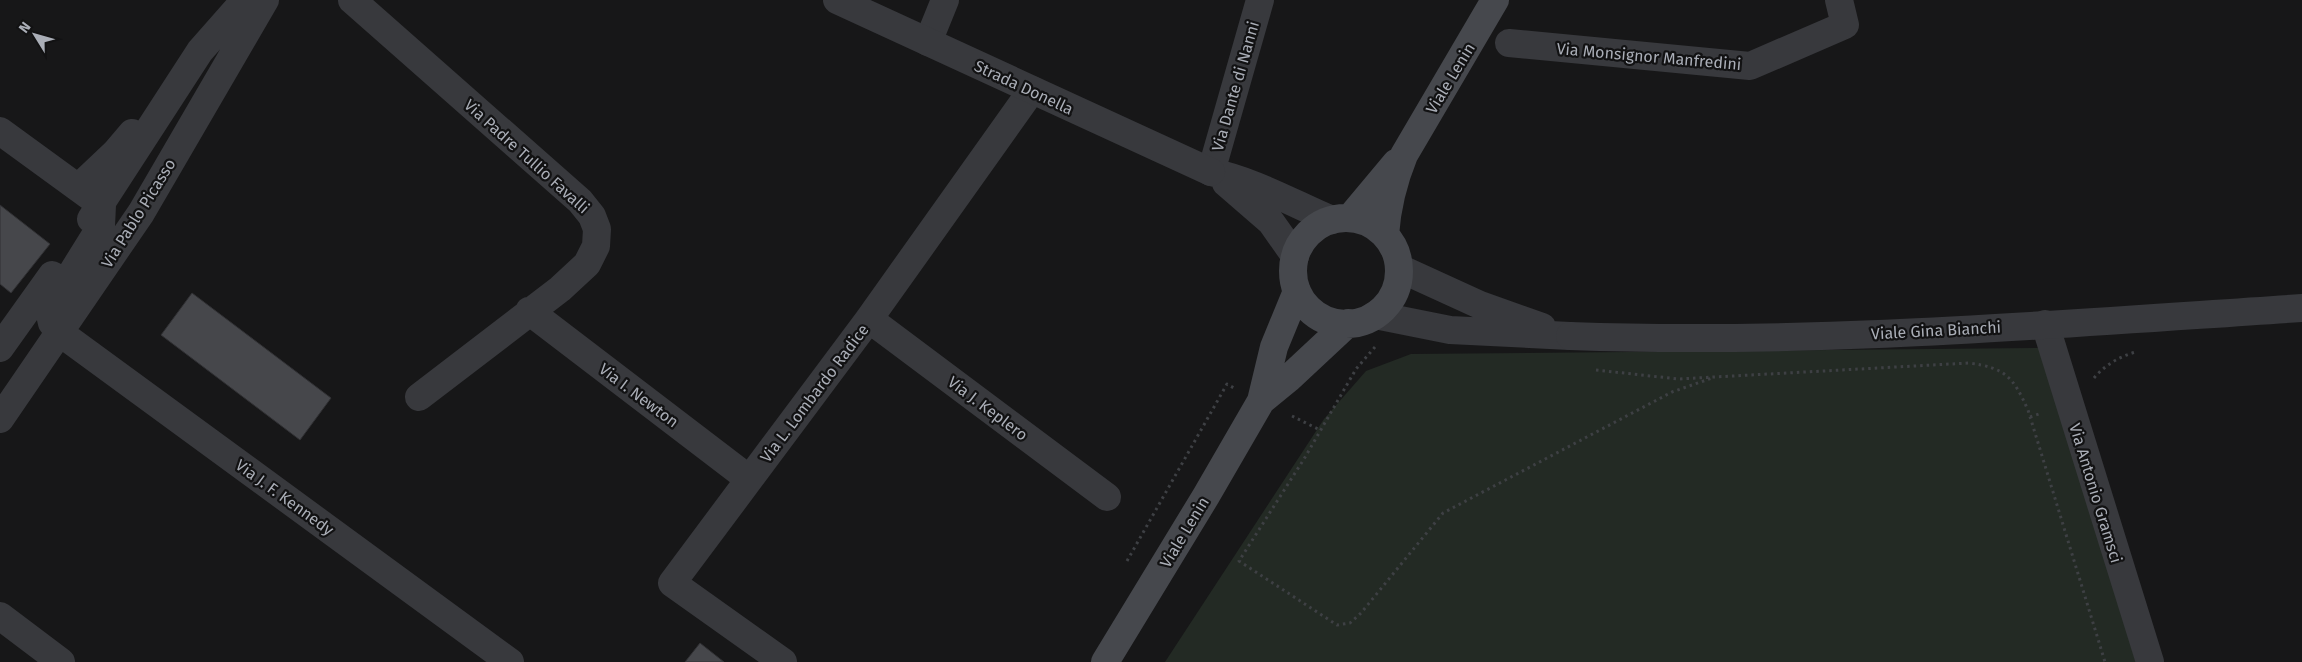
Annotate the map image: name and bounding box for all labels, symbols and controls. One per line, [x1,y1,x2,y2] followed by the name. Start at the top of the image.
[10,10,60,60] north arrow
[15,19,35,36] text: N
[1208,19,1263,153] street label: Via Dante di Nanni
[1422,39,1479,117] street label: Viale Lenin
[1556,39,1742,74] street label: Via Monsignor Manfredini
[971,56,1076,119] street label: Strada Donella
[460,95,593,217] street label: Via Padre Tullio Favalli
[97,155,180,271] street label: Via Pablo Picasso
[1870,318,2002,343] street label: Viale Gina Bianchi
[756,320,873,466] street label: Via L. Lombardo Radice
[595,359,682,431] street label: Via I. Newton
[944,372,1031,445] street label: Via J. Keplero
[2065,421,2126,565] street label: Via Antonio Gramsci
[232,455,338,539] street label: Via J. F. Kennedy
[1156,493,1213,571] street label: Viale Lenin

